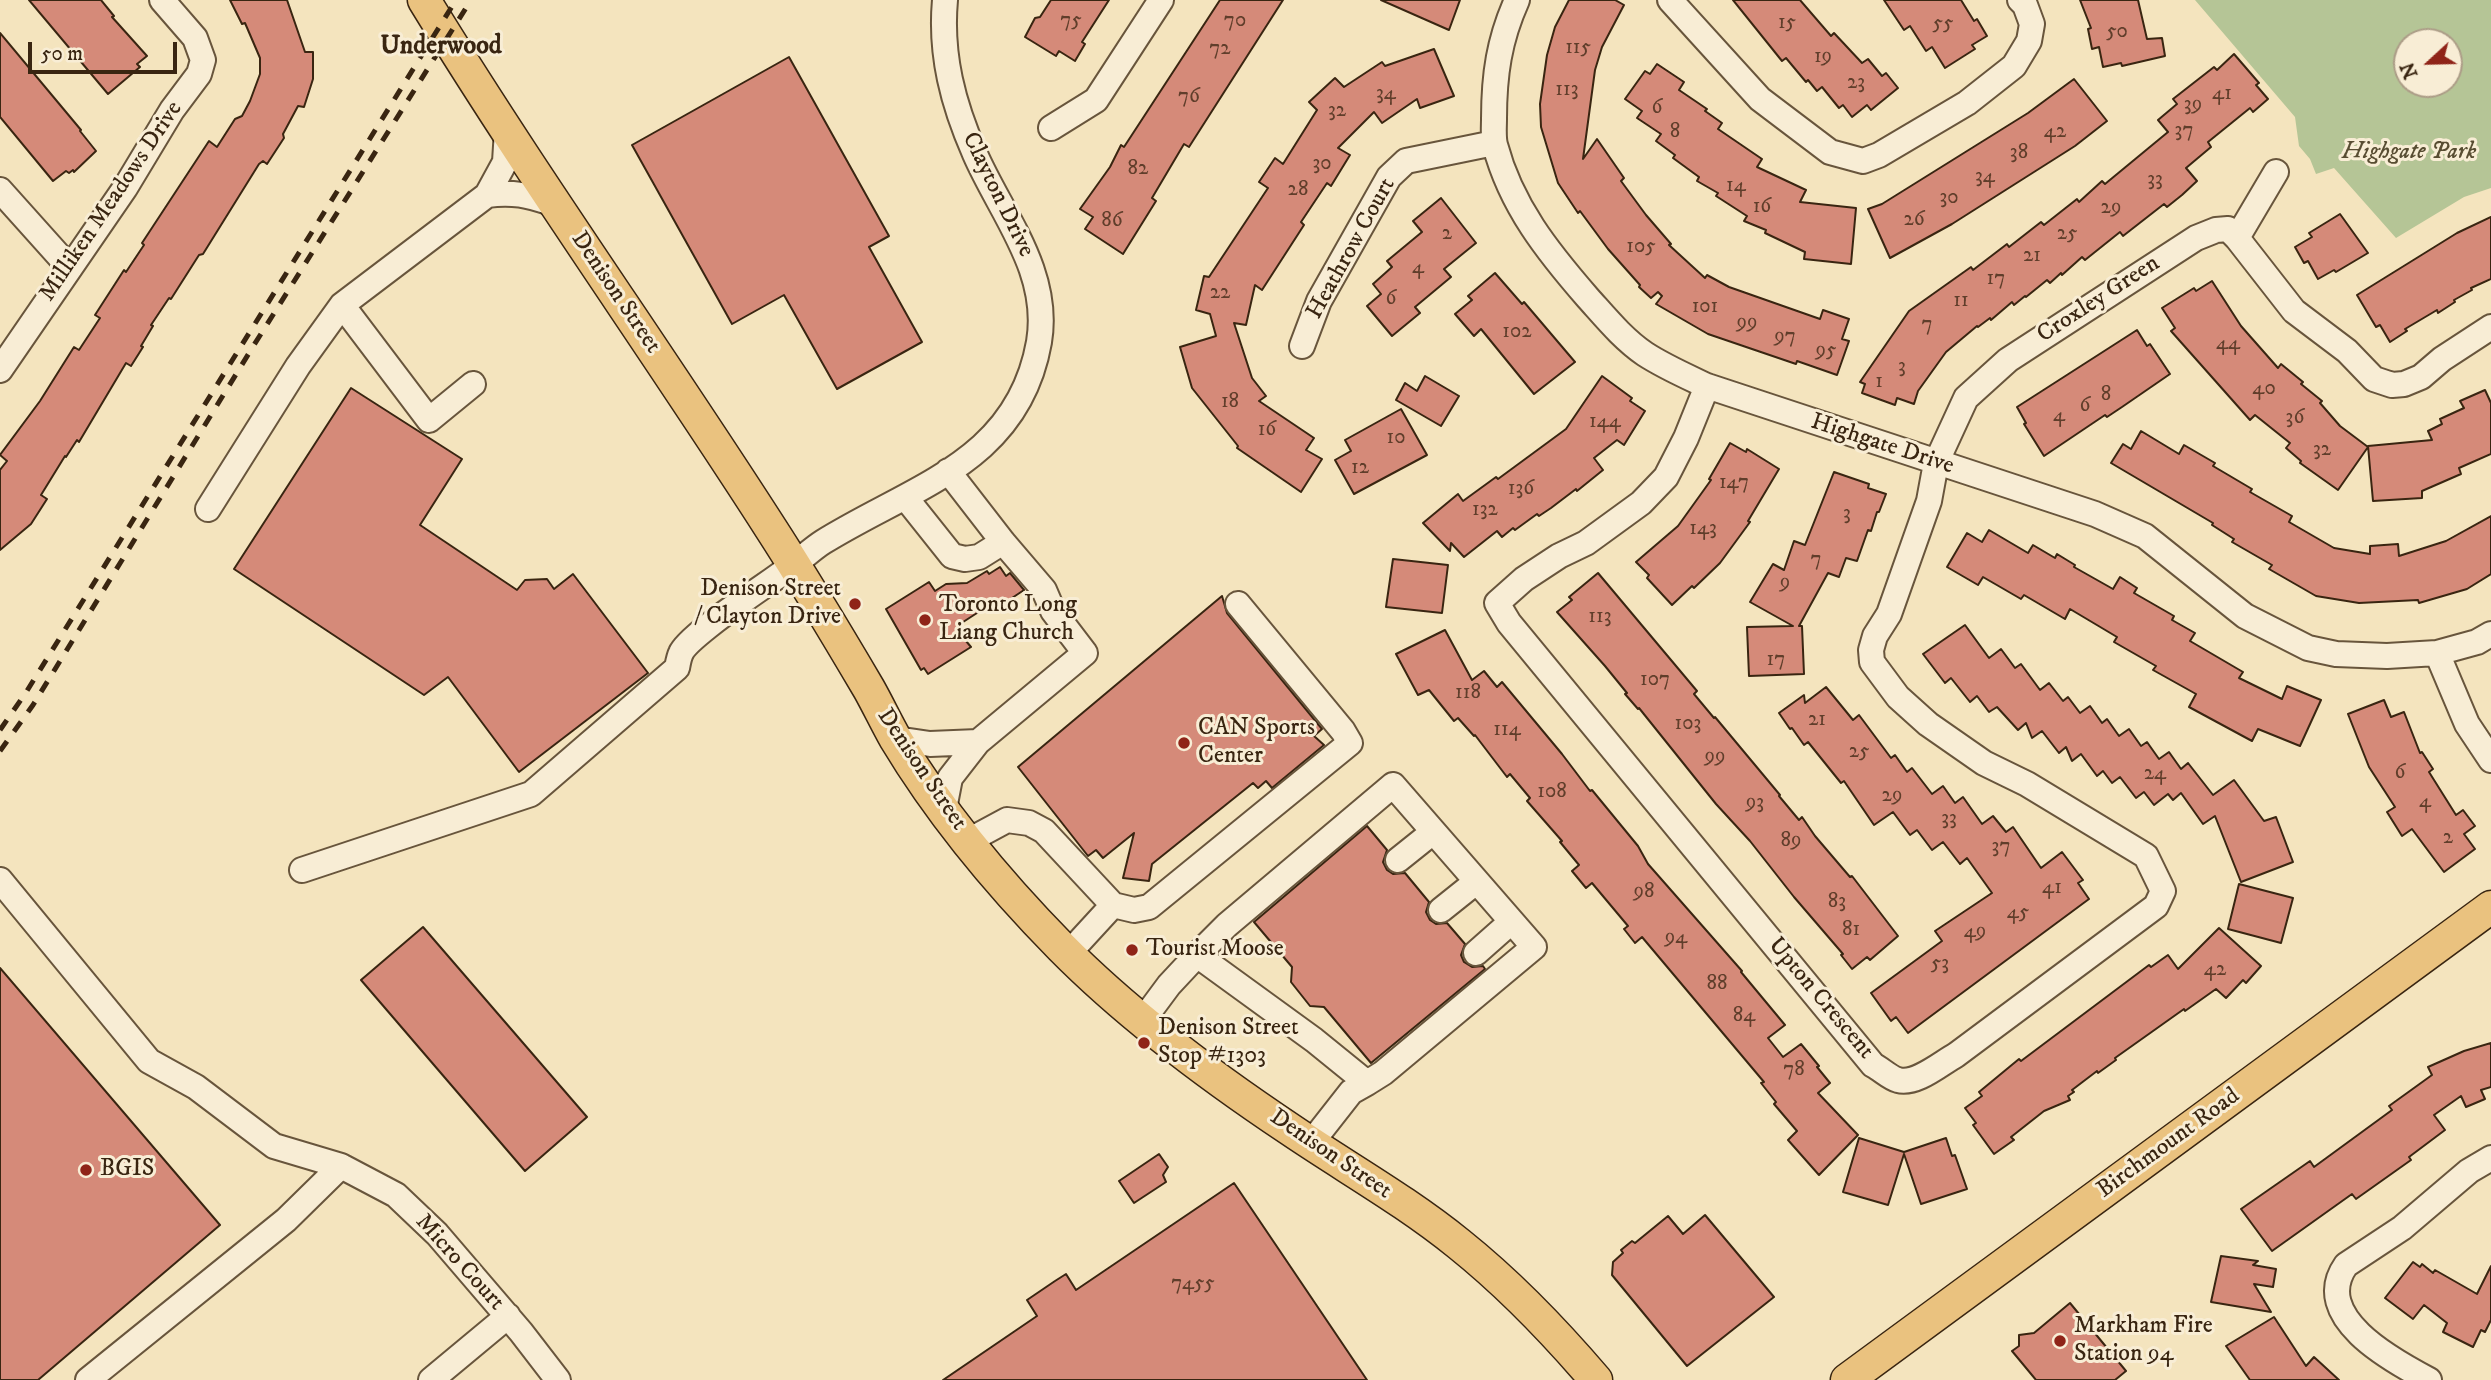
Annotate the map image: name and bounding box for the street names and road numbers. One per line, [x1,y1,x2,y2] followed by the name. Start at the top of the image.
[34,96,190,308] street label: Milliken Meadows Drive
[954,128,1040,262] street label: Clayton Drive
[1301,173,1403,325] street label: Heathrow Court
[564,227,666,359] street label: Denison Street
[2032,250,2166,350] street label: Croxley Green
[1807,408,1957,482] street label: Highgate Drive
[870,704,972,836] street label: Denison Street
[1761,932,1879,1066] street label: Upton Crescent
[2092,1083,2246,1205] street label: Birchmount Road
[1264,1104,1396,1206] street label: Denison Street
[408,1209,510,1317] street label: Micro Court

